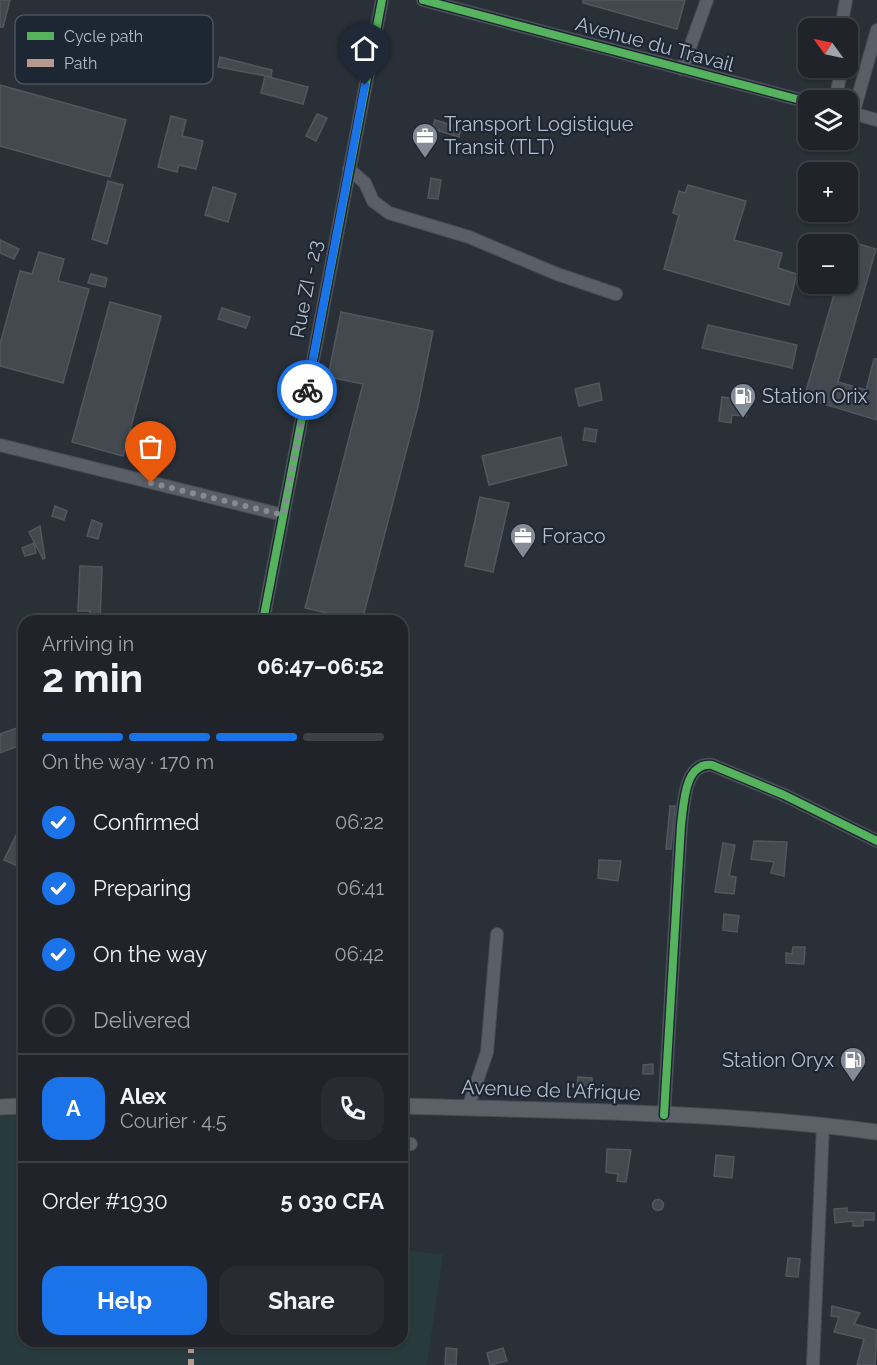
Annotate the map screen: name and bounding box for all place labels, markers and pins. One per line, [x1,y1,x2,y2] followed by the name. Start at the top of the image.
[339,23,390,85] pin
[444,112,634,159] place label: Transport Logistique Transit (TLT)
[410,121,440,159] office icon: Transport Logistique Transit (TLT)
[728,381,758,419] fuel station icon: Station Orix
[762,384,868,408] place label: Station Orix
[125,421,176,483] pin
[508,521,538,559] office icon: Foraco
[542,524,606,548] place label: Foraco
[838,1045,868,1083] fuel station icon: Station Oryx
[722,1048,834,1072] place label: Station Oryx

